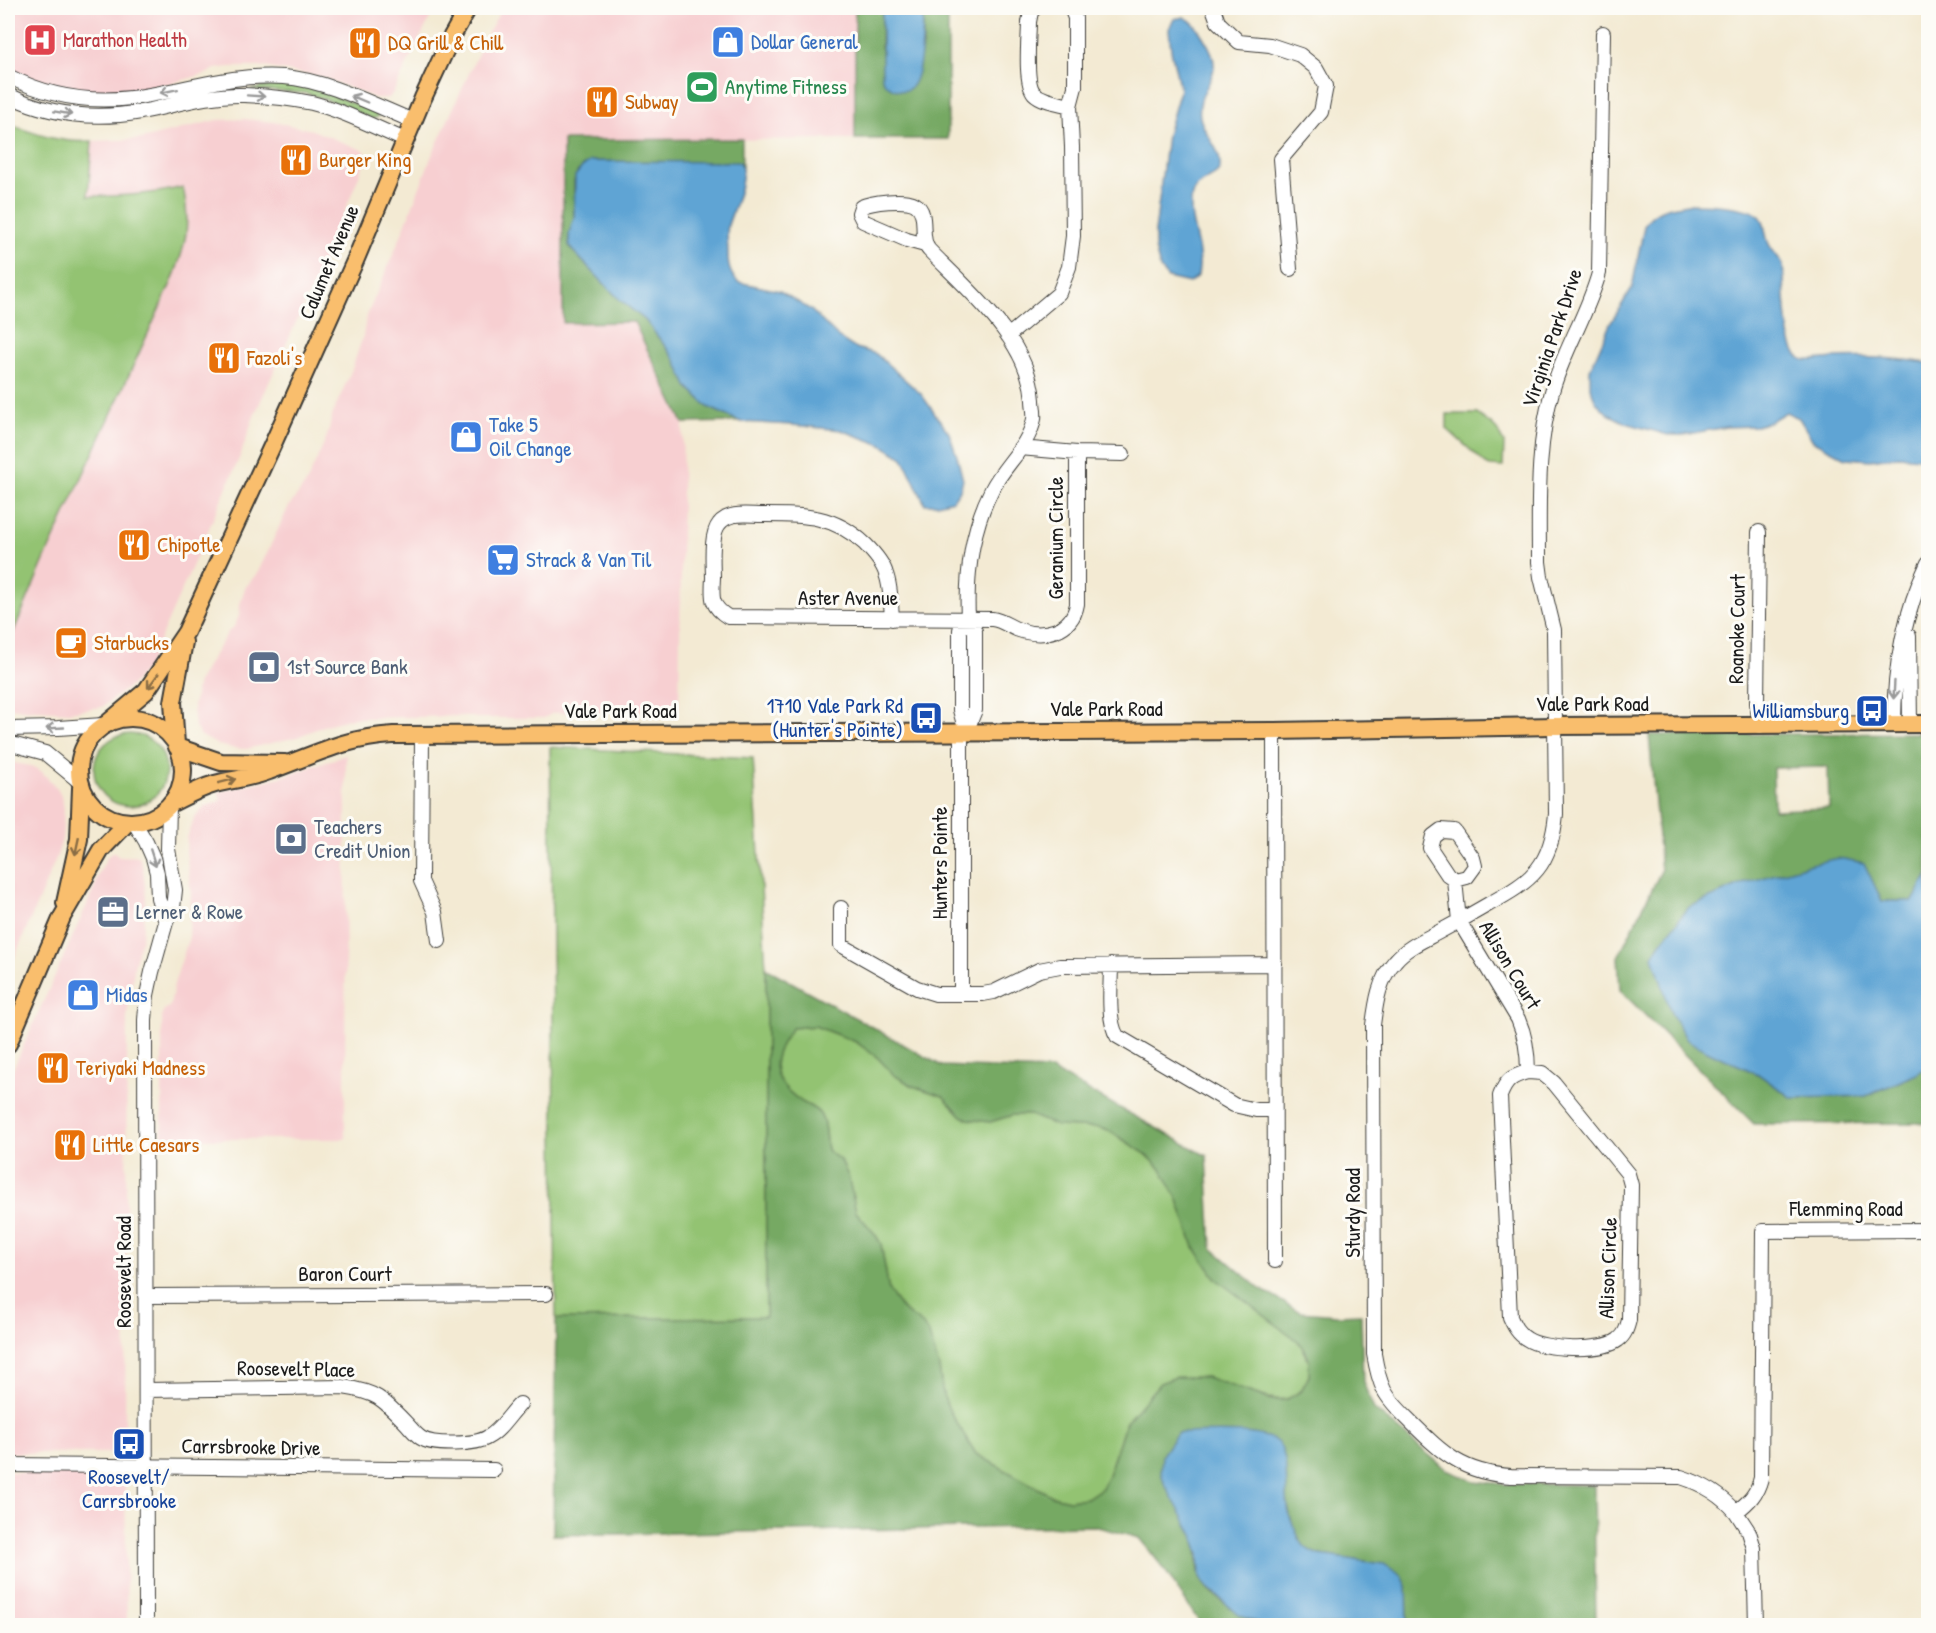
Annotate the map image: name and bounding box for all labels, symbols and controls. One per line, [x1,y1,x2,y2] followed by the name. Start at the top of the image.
[22,22,58,58] hospital icon: Marathon Health
[710,24,746,60] shop icon: Dollar General
[63,25,187,54] place label: Marathon Health
[347,25,383,61] restaurant icon: DQ Grill & Chill
[751,27,858,56] place label: Dollar General
[388,28,504,57] place label: DQ Grill & Chill
[684,69,720,105] sports icon: Anytime Fitness
[725,72,847,101] place label: Anytime Fitness
[584,84,620,120] restaurant icon: Subway
[159,86,179,97] one-way arrow
[625,87,679,116] place label: Subway
[245,91,265,102] one-way arrow
[350,93,369,104] one-way arrow
[53,107,72,118] one-way arrow
[278,142,314,178] restaurant icon: Burger King
[319,145,411,174] place label: Burger King
[291,200,366,323] street label: Calumet Avenue
[1514,264,1589,411] street label: Virginia Park Drive
[206,340,242,376] restaurant icon: Fazoli's
[246,343,302,372] place label: Fazoli's
[489,410,572,463] place label: Take 5 Oil Change
[448,419,484,455] shop icon: Take 5 Oil Change
[1041,477,1070,599] street label: Geranium Circle
[116,527,152,563] restaurant icon: Chipotle
[157,530,221,559] place label: Chipotle
[485,542,521,578] supermarket icon: Strack & Van Til
[526,545,652,574] place label: Strack & Van Til
[1721,573,1752,684] street label: Roanoke Court
[798,583,898,612] street label: Aster Avenue
[53,625,89,661] cafe icon: Starbucks
[94,628,169,657] place label: Starbucks
[246,649,282,685] bank icon: 1st Source Bank
[287,652,408,681] place label: 1st Source Bank
[147,673,160,689] one-way arrow
[1889,680,1900,700] one-way arrow
[1535,689,1649,718] street label: Vale Park Road
[767,691,903,744] place label: 1710 Vale Park Rd (Hunter's Pointe)
[1854,693,1890,729] bus stop icon: Williamsburg
[1049,694,1163,723] street label: Vale Park Road
[563,696,677,725] street label: Vale Park Road
[1753,696,1849,725] place label: Williamsburg
[908,700,944,736] bus stop icon: 1710 Vale Park Rd (Hunter's Pointe)
[46,723,66,734] one-way arrow
[217,775,236,787] one-way arrow
[925,807,954,919] street label: Hunters Pointe
[314,812,411,865] place label: Teachers Credit Union
[273,821,309,857] bank icon: Teachers Credit Union
[71,836,82,856] one-way arrow
[148,848,159,867] one-way arrow
[95,894,131,930] office icon: Lerner & Rowe
[136,897,243,926] place label: Lerner & Rowe
[1473,915,1549,1015] street label: Allison Court
[65,977,101,1013] shop icon: Midas
[106,980,148,1009] place label: Midas
[35,1050,71,1086] restaurant icon: Teriyaki Madness
[76,1053,205,1082] place label: Teriyaki Madness
[52,1127,88,1163] restaurant icon: Little Caesars
[93,1130,199,1159] place label: Little Caesars
[1338,1168,1367,1258] street label: Sturdy Road
[1788,1194,1903,1223] street label: Flemming Road
[109,1216,138,1328] street label: Roosevelt Road
[1591,1217,1624,1319] street label: Allison Circle
[298,1259,392,1288] street label: Baron Court
[237,1353,355,1384] street label: Roosevelt Place
[111,1426,147,1462] bus stop icon: Roosevelt/ Carrsbrooke
[181,1431,321,1462] street label: Carrsbrooke Drive
[82,1462,176,1515] place label: Roosevelt/ Carrsbrooke

